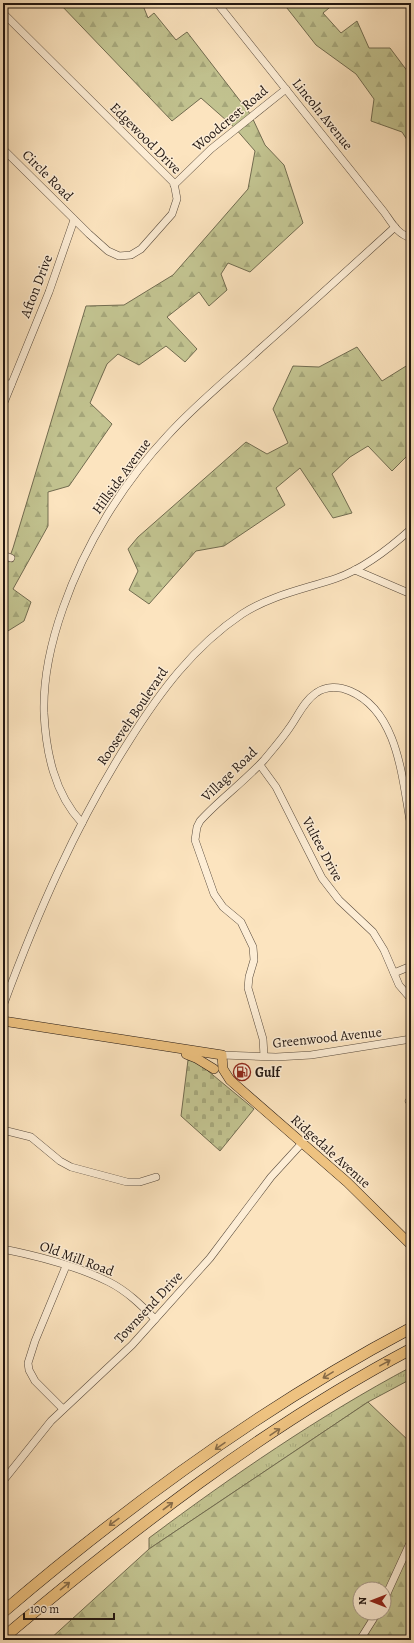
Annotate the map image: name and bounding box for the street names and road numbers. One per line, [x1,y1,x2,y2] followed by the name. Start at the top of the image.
[288,75,357,154] street label: Lincoln Avenue
[188,81,272,156] street label: Woodcrest Road
[106,98,186,178] street label: Edgewood Drive
[18,146,78,205] street label: Circle Road
[15,252,57,321] street label: Afton Drive
[88,435,155,518] street label: Hillside Avenue
[92,663,173,769] street label: Roosevelt Boulevard
[197,743,262,806] street label: Village Road
[297,813,347,885] street label: Vultee Drive
[271,1022,383,1053] street label: Greenwood Avenue
[287,1110,375,1192] street label: Ridgedale Avenue
[37,1236,117,1281] street label: Old Mill Road
[110,1267,187,1348] street label: Townsend Drive

